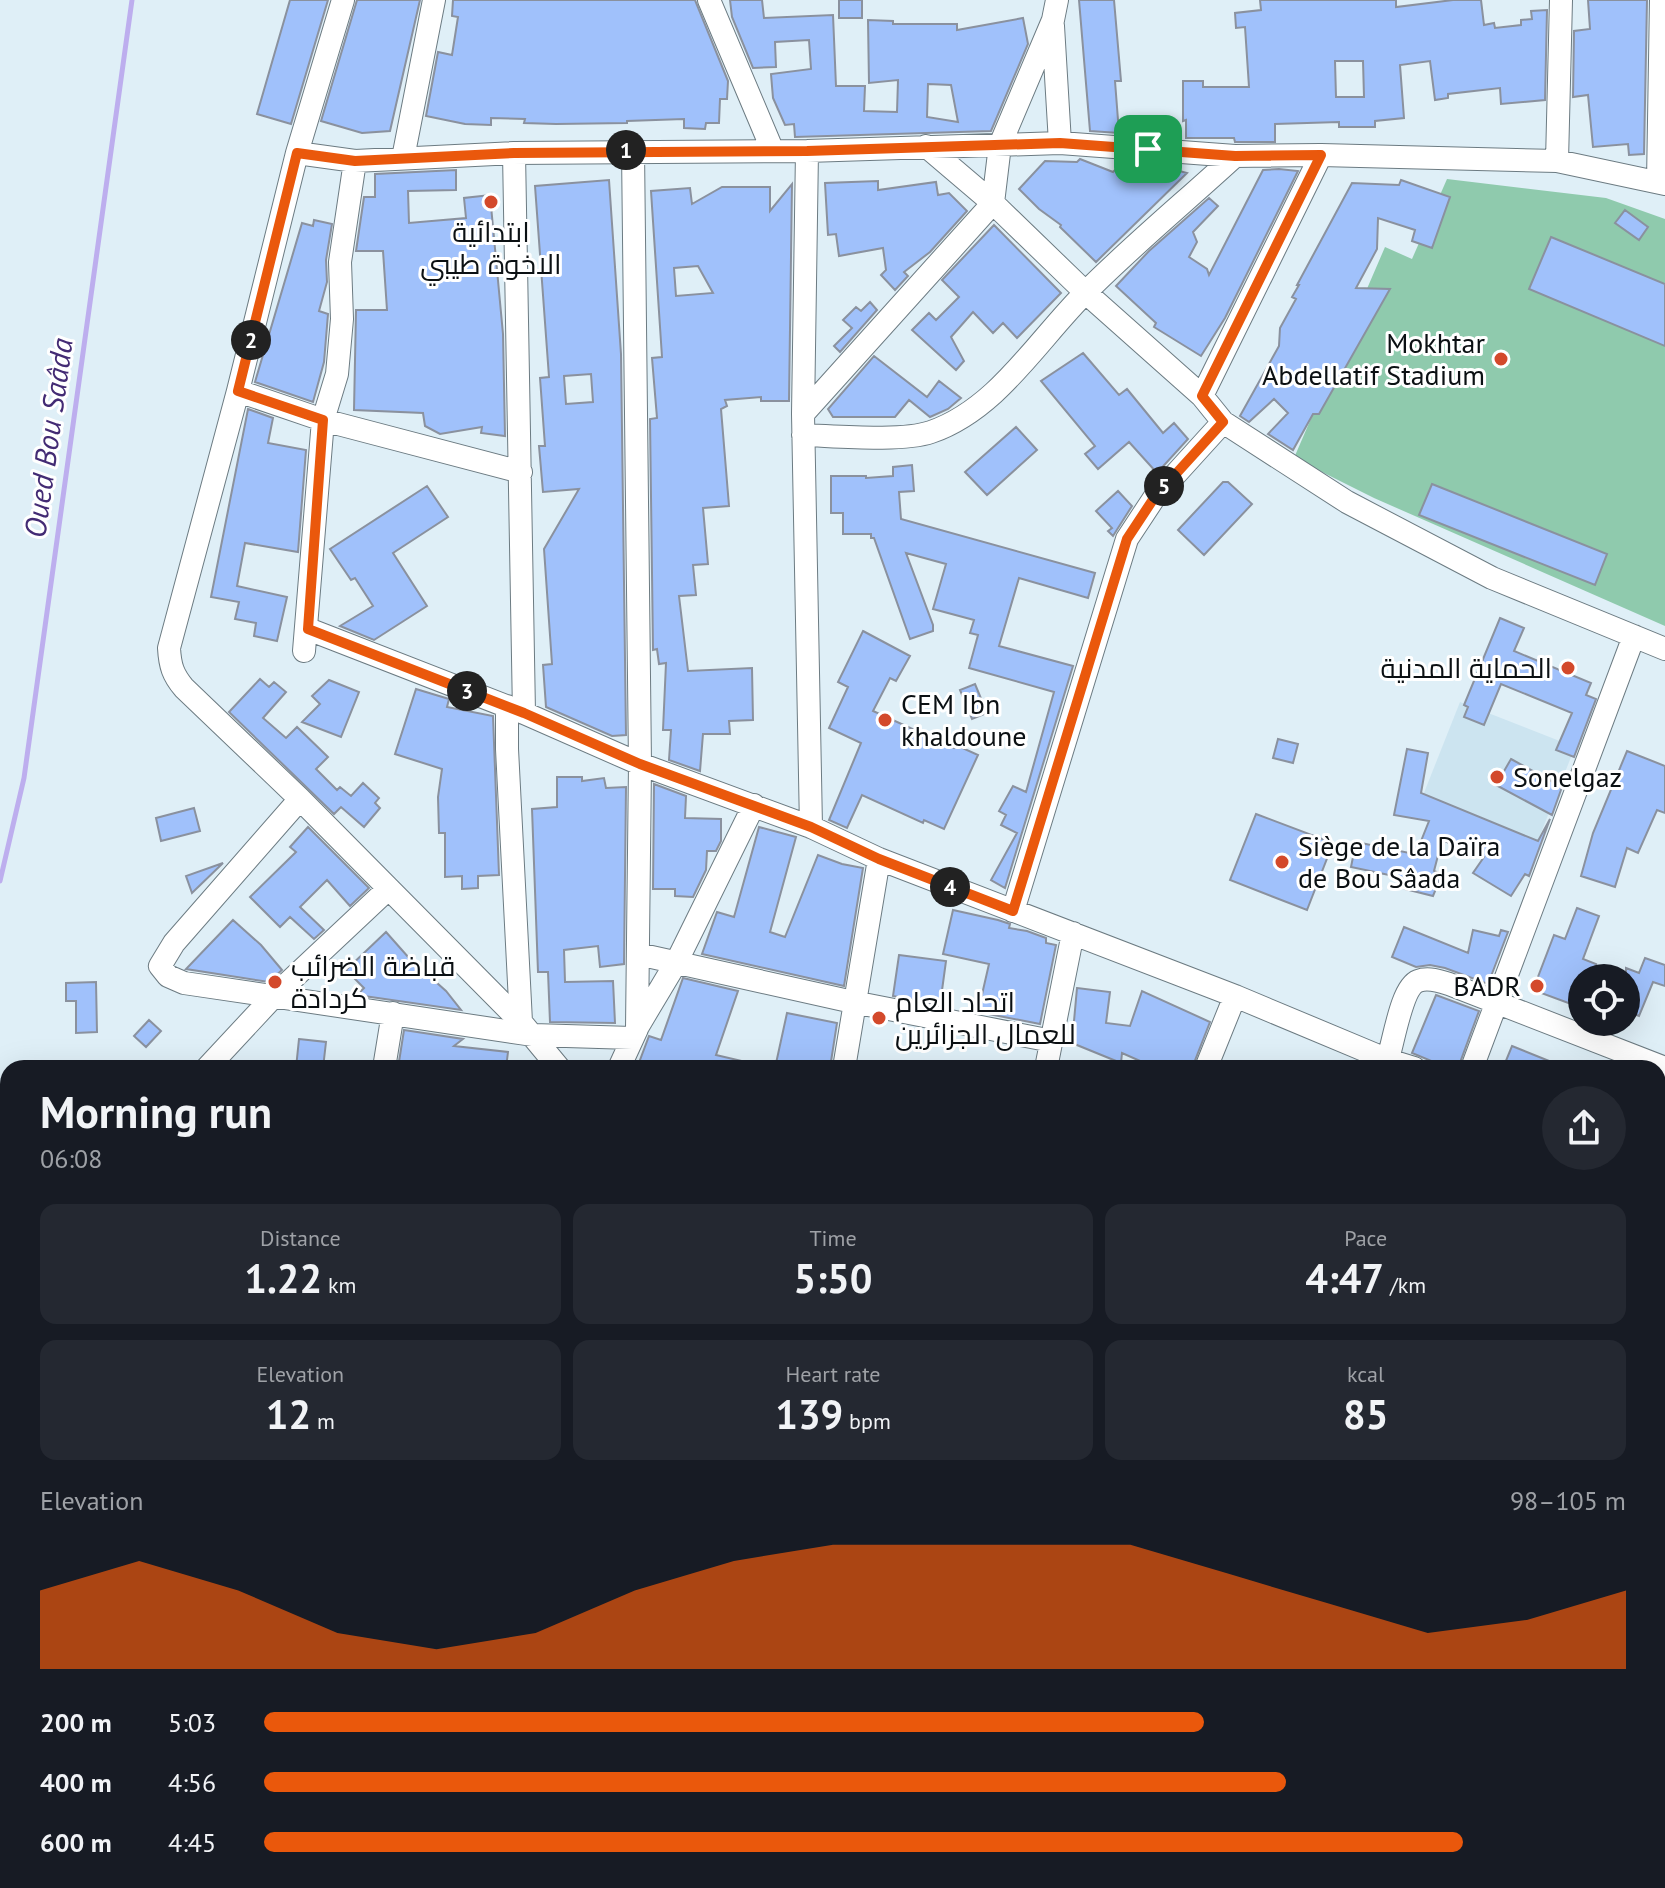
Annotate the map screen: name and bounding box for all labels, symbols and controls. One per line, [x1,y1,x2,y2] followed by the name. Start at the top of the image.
[1114,115,1182,183] pin
[1126,127,1170,171] icon: arrive
[606,130,646,170] pin: 1
[620,136,632,164] text: 1
[482,193,500,211] marker: ابتدائية الاخوة طيبي
[420,213,562,286] place label: ابتدائية الاخوة طيبي
[231,320,271,360] pin: 2
[1262,324,1485,393] place label: Mokhtar Abdellatif Stadium
[245,326,257,354] text: 2
[14,335,81,540] water label: Oued Bou Saâda
[1492,350,1510,368] marker: Mokhtar Abdellatif Stadium
[1144,466,1184,506] pin: 5
[1158,472,1170,500] text: 5
[1381,649,1552,686] place label: الحماية المدنية
[1559,659,1577,677] marker: الحماية المدنية
[447,671,487,711] pin: 3
[461,677,473,705] text: 3
[901,685,1027,754] place label: CEM Ibn khaldoune
[876,711,894,729] marker: CEM Ibn khaldoune
[1513,758,1622,795] place label: Sonelgaz
[1488,768,1506,786] marker: Sonelgaz
[1298,827,1500,896] place label: Siège de la Daïra de Bou Sâada
[1273,853,1291,871] marker: Siège de la Daïra de Bou Sâada
[930,867,970,907] pin: 4
[944,873,956,901] text: 4
[291,947,456,1016] place label: قباضة الضرائب كردادة
[1568,964,1640,1036] map controls
[1568,964,1640,1036] button: locate
[1453,967,1521,1004] place label: BADR
[266,973,284,991] marker: قباضة الضرائب كردادة
[1528,977,1546,995] marker: BADR
[895,983,1076,1052] place label: اتحاد العام للعمال الجزائرين
[870,1009,888,1027] marker: اتحاد العام للعمال الجزائرين
[40,1083,272,1140] text: Morning run
[1542,1086,1626,1170] button: share
[40,1142,102,1175] text: 06:08
[260,1224,341,1252] text: Distance
[809,1224,857,1252] text: Time
[1344,1224,1387,1252] text: Pace
[244,1252,322,1304] text: 1.22
[794,1252,872,1304] text: 5:50
[1305,1252,1384,1304] text: 4:47
[322,1271,356,1299] text: km
[1384,1271,1426,1299] text: /km
[257,1360,344,1388] text: Elevation
[785,1360,881,1388] text: Heart rate
[1347,1360,1384,1388] text: kcal
[266,1388,311,1440] text: 12
[775,1388,843,1440] text: 139
[1343,1388,1388,1440] text: 85
[311,1407,335,1435] text: m
[843,1407,891,1435] text: bpm
[40,1484,144,1517] text: Elevation
[1510,1484,1626,1517] text: 98–105 m
[40,1706,112,1739] text: 200 m
[168,1706,216,1739] text: 5:03
[40,1766,112,1799] text: 400 m
[168,1766,216,1799] text: 4:56
[40,1826,112,1859] text: 600 m
[168,1826,216,1859] text: 4:45

